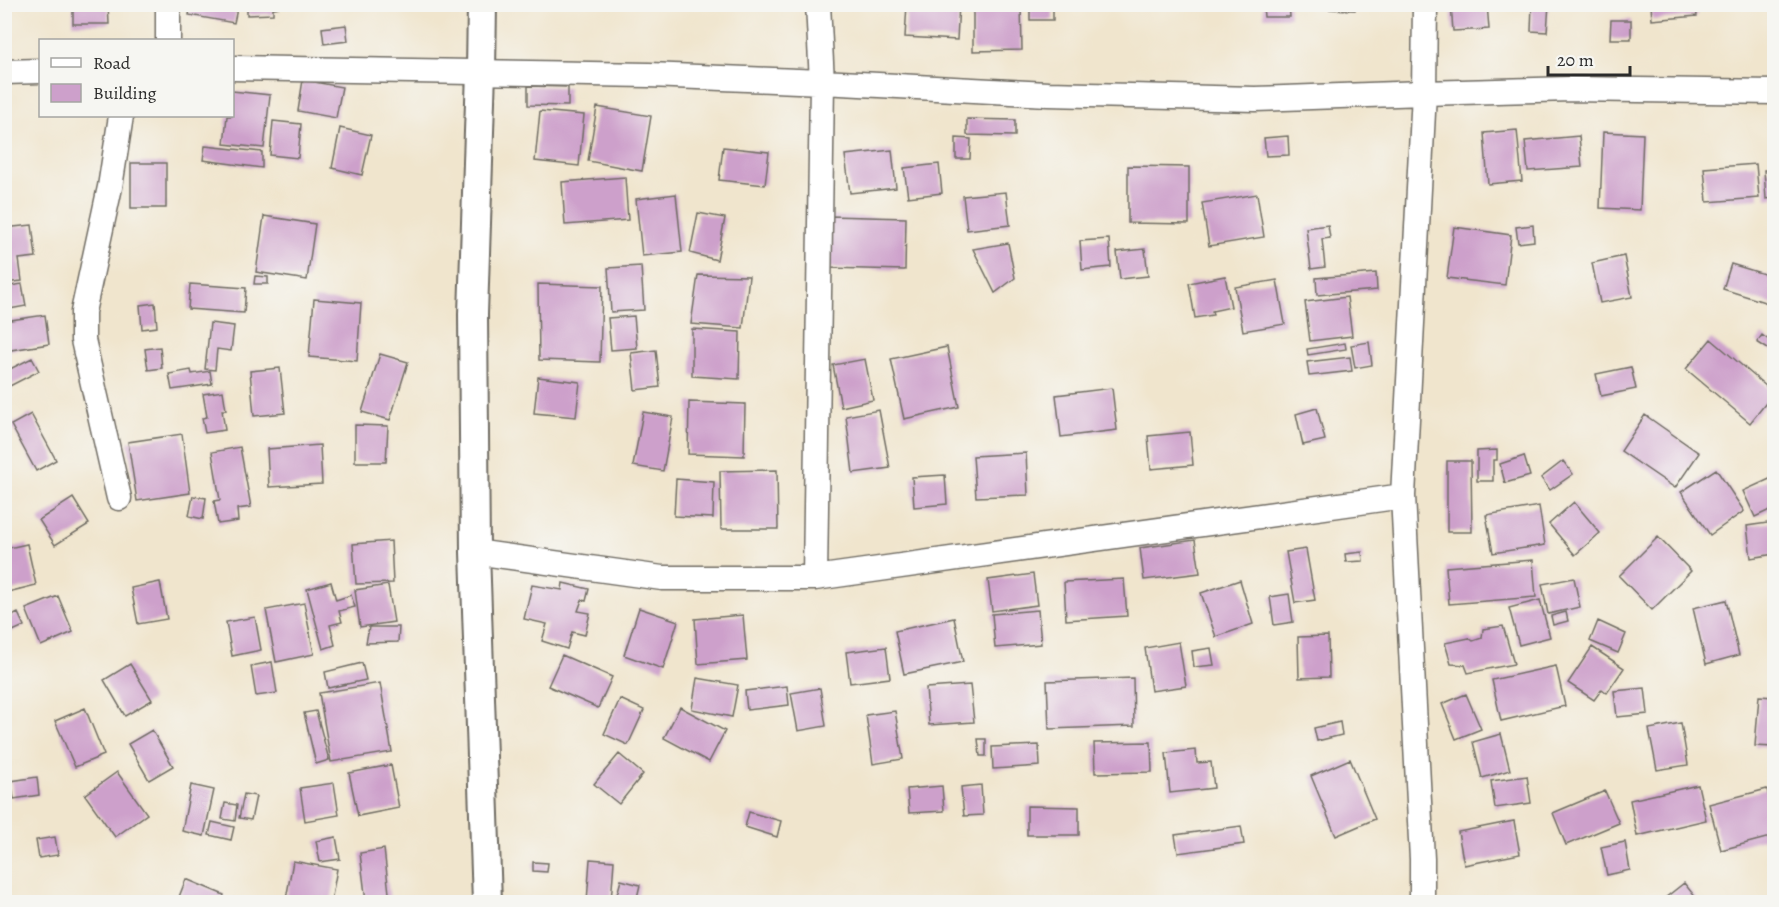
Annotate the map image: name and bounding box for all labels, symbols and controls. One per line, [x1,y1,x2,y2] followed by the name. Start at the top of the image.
[39,39,234,117] legend
[1548,39,1630,77] scale bar
[1557,48,1594,72] text: 20 m
[93,51,131,75] text: Road
[93,81,157,105] text: Building

